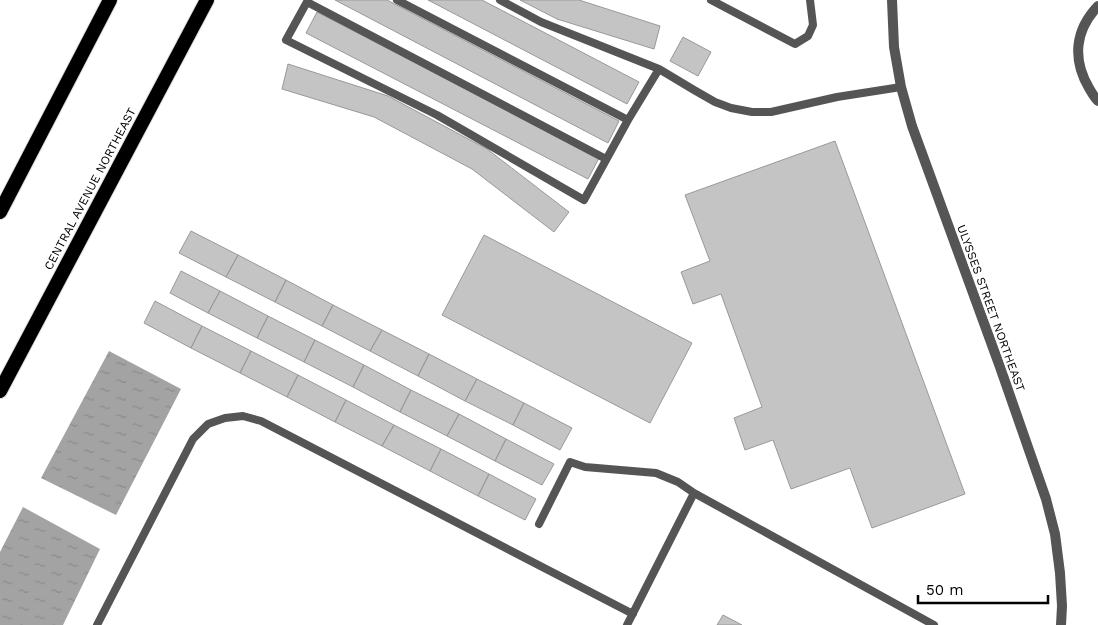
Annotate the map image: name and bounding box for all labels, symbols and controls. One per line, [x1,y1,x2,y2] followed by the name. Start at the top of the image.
[41,106,139,272] street label: CENTRAL AVENUE NORTHEAST
[954,223,1028,393] street label: ULYSSES STREET NORTHEAST
[918,572,1048,604] scale bar
[926,581,963,599] text: 50 m

